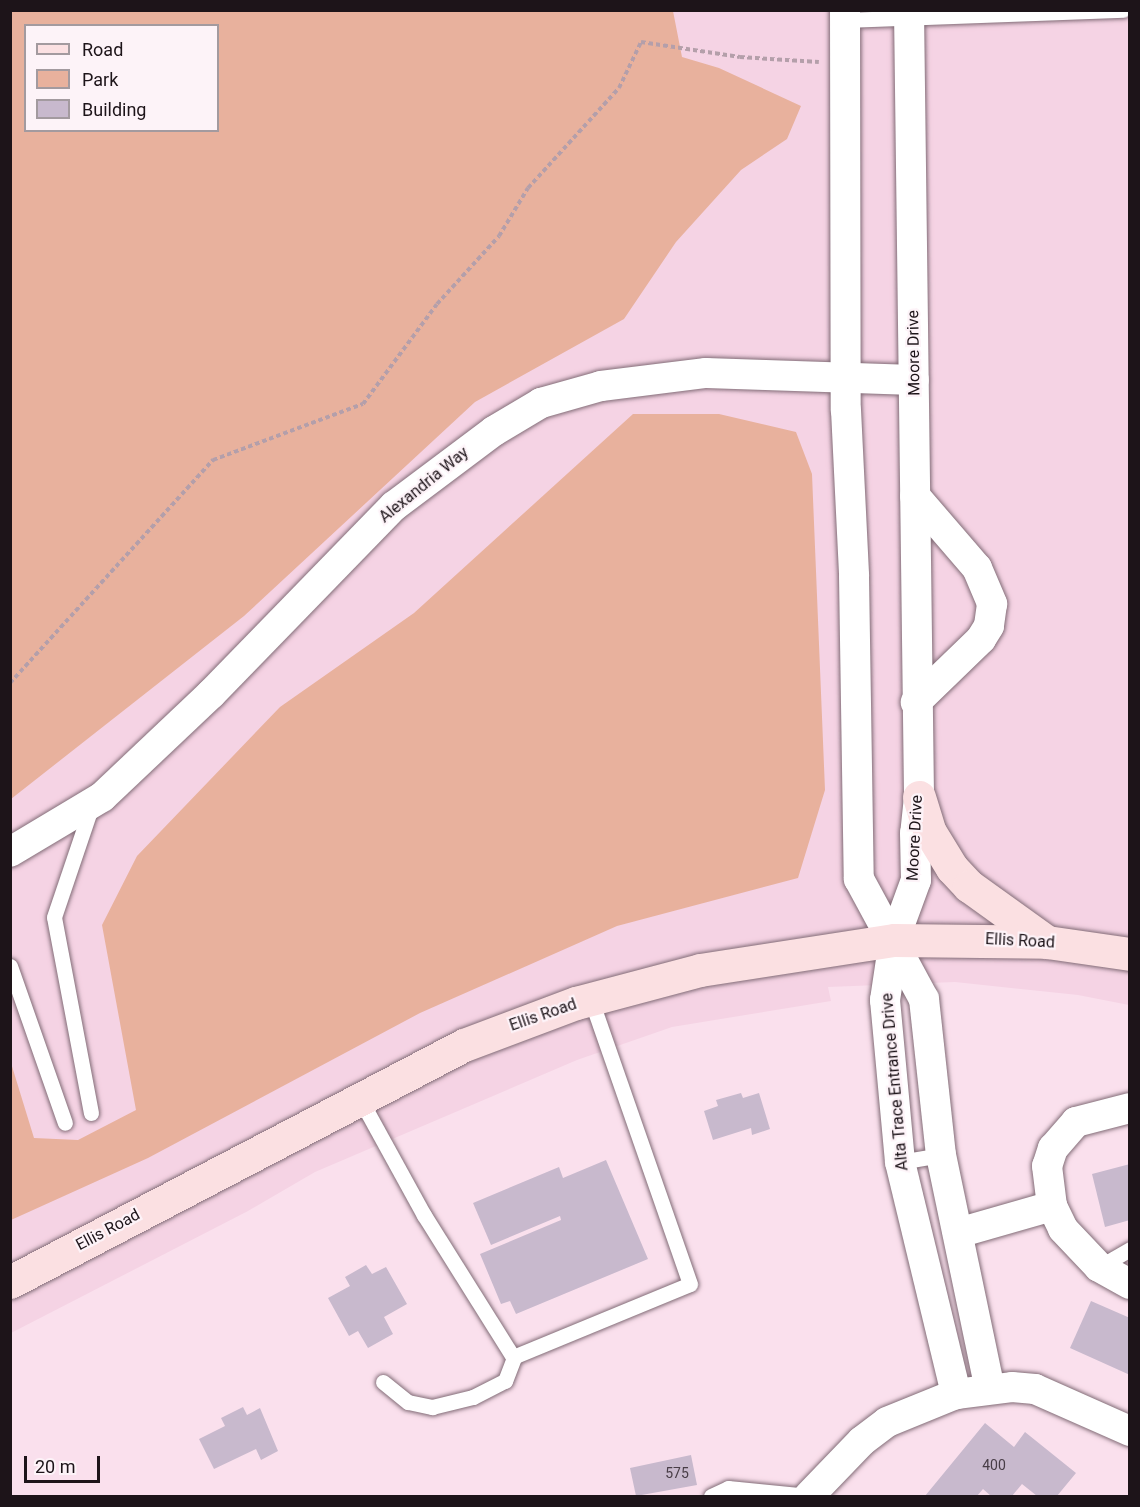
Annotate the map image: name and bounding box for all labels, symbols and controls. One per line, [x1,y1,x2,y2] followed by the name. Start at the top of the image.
[24,24,219,132] legend
[82,39,123,60] text: Road
[82,69,118,90] text: Park
[82,99,146,120] text: Building
[904,310,924,396] street label: Moore Drive
[375,443,473,527] street label: Alexandria Way
[903,795,927,881] street label: Moore Drive
[985,930,1055,952] street label: Ellis Road
[878,992,912,1172] street label: Alta Trace Entrance Drive
[507,995,579,1035] street label: Ellis Road
[73,1205,143,1255] street label: Ellis Road
[27,1444,104,1482] scale bar
[35,1456,75,1477] text: 20 m
[982,1457,1006,1473] house number: 400
[665,1465,689,1481] house number: 575

